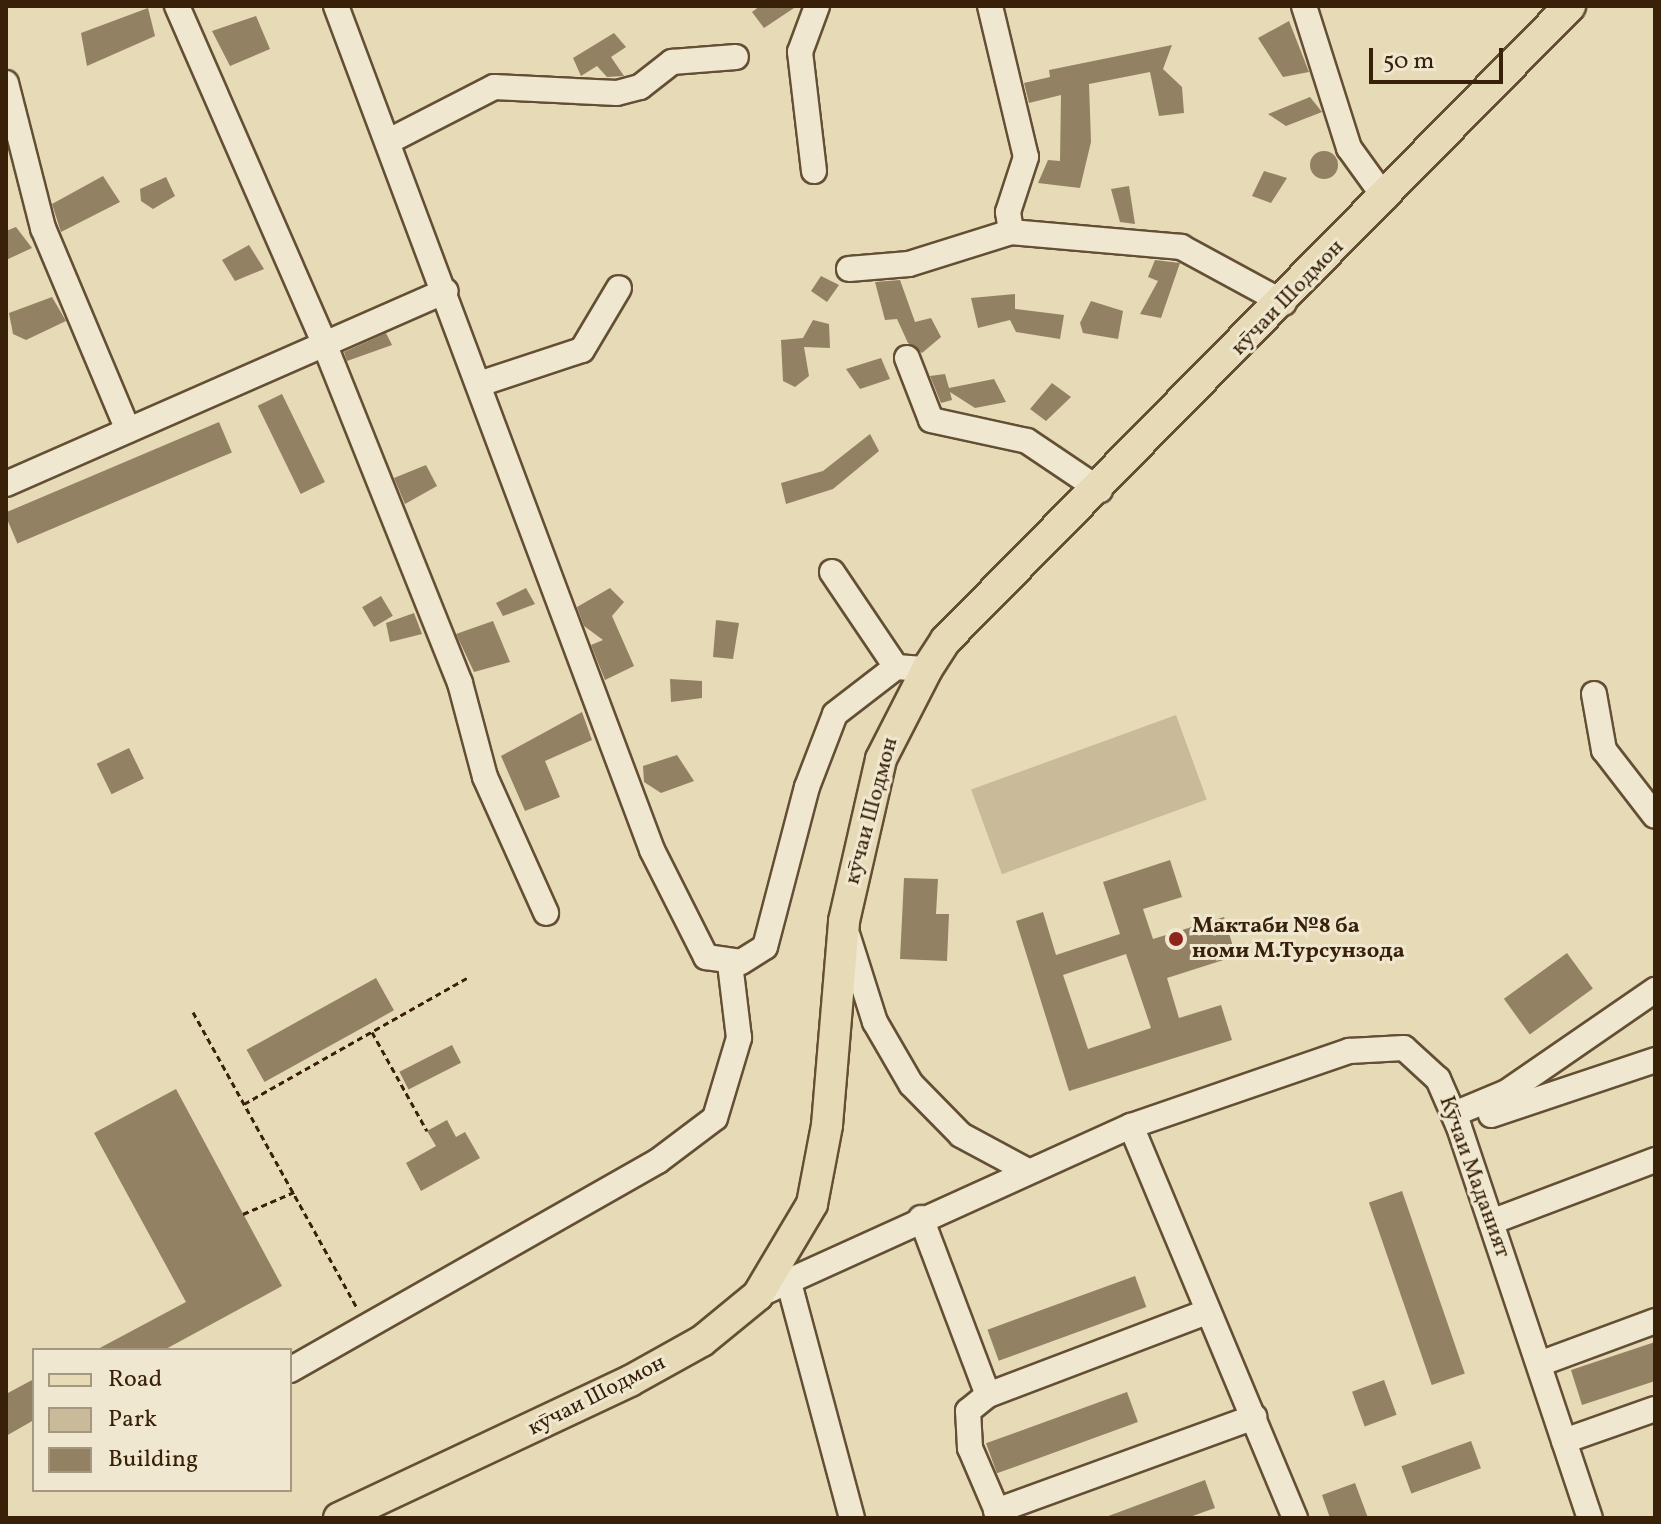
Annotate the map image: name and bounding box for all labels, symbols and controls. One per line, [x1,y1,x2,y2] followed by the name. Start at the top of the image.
[1373,32,1507,82] scale bar
[1383,45,1435,79] text: 50 m
[1226,235,1350,361] street label: кӯчаи Шодмон
[840,735,904,887] street label: кӯчаи Шодмон
[1192,913,1405,964] place label: Мактаби №8 ба номи М.Турсунзода
[1167,930,1185,948] marker: Мактаби №8 ба номи М.Турсунзода
[1433,1093,1515,1261] street label: Кӯчаи Маданият
[32,1348,292,1492] legend
[524,1350,670,1442] street label: кӯчаи Шодмон
[108,1363,162,1397] text: Road
[108,1403,157,1437] text: Park
[108,1443,198,1477] text: Building

